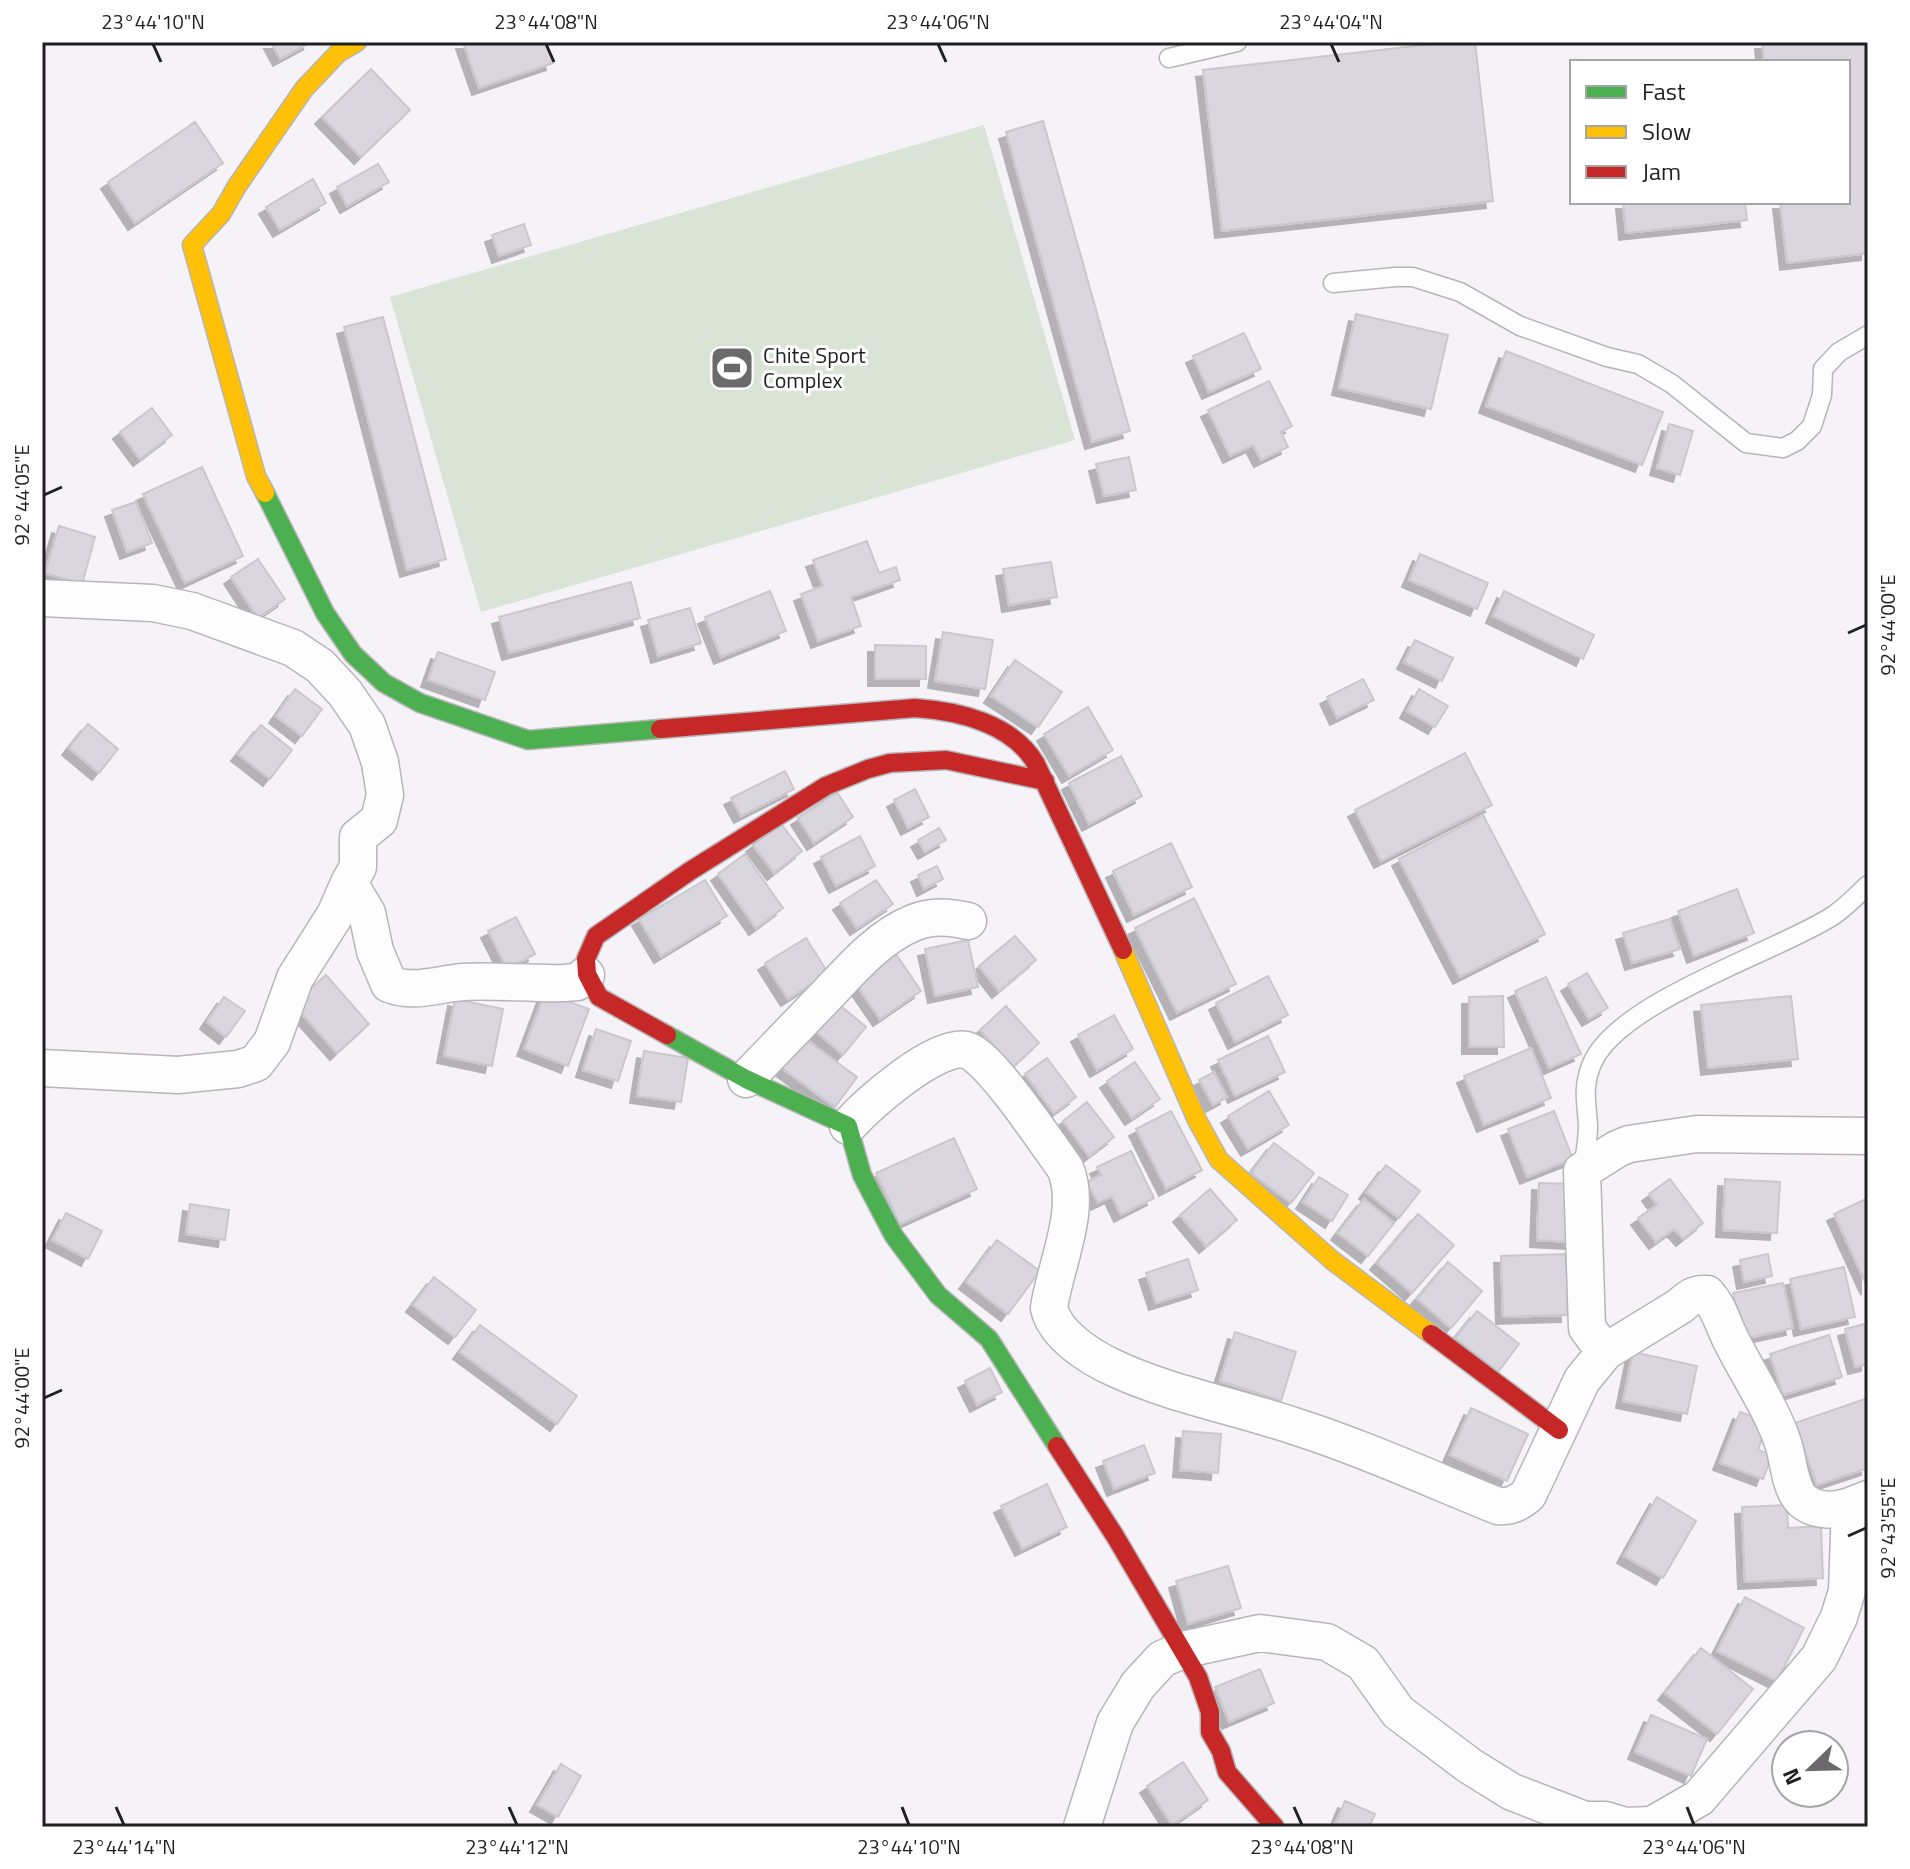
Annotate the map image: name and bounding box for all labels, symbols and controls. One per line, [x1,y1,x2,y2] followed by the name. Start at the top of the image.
[101,6,205,37] text: 23°44'10"N
[494,6,598,37] text: 23°44'08"N
[886,6,990,37] text: 23°44'06"N
[1279,6,1383,37] text: 23°44'04"N
[1570,60,1850,204] legend
[1642,73,1686,109] text: Fast
[1642,113,1691,149] text: Slow
[1642,153,1681,189] text: Jam
[763,338,866,397] place label: Chite Sport Complex
[708,344,756,392] sports icon: Chite Sport Complex
[6,444,37,546] text: 92°44'05"E
[1872,574,1903,676] text: 92°44'00"E
[6,1347,37,1449] text: 92°44'00"E
[1872,1477,1903,1579] text: 92°43'55"E
[1770,1729,1850,1809] north arrow
[1773,1763,1810,1790] text: N
[72,1831,176,1862] text: 23°44'14"N
[465,1831,569,1862] text: 23°44'12"N
[857,1831,961,1862] text: 23°44'10"N
[1250,1831,1354,1862] text: 23°44'08"N
[1642,1831,1746,1862] text: 23°44'06"N

